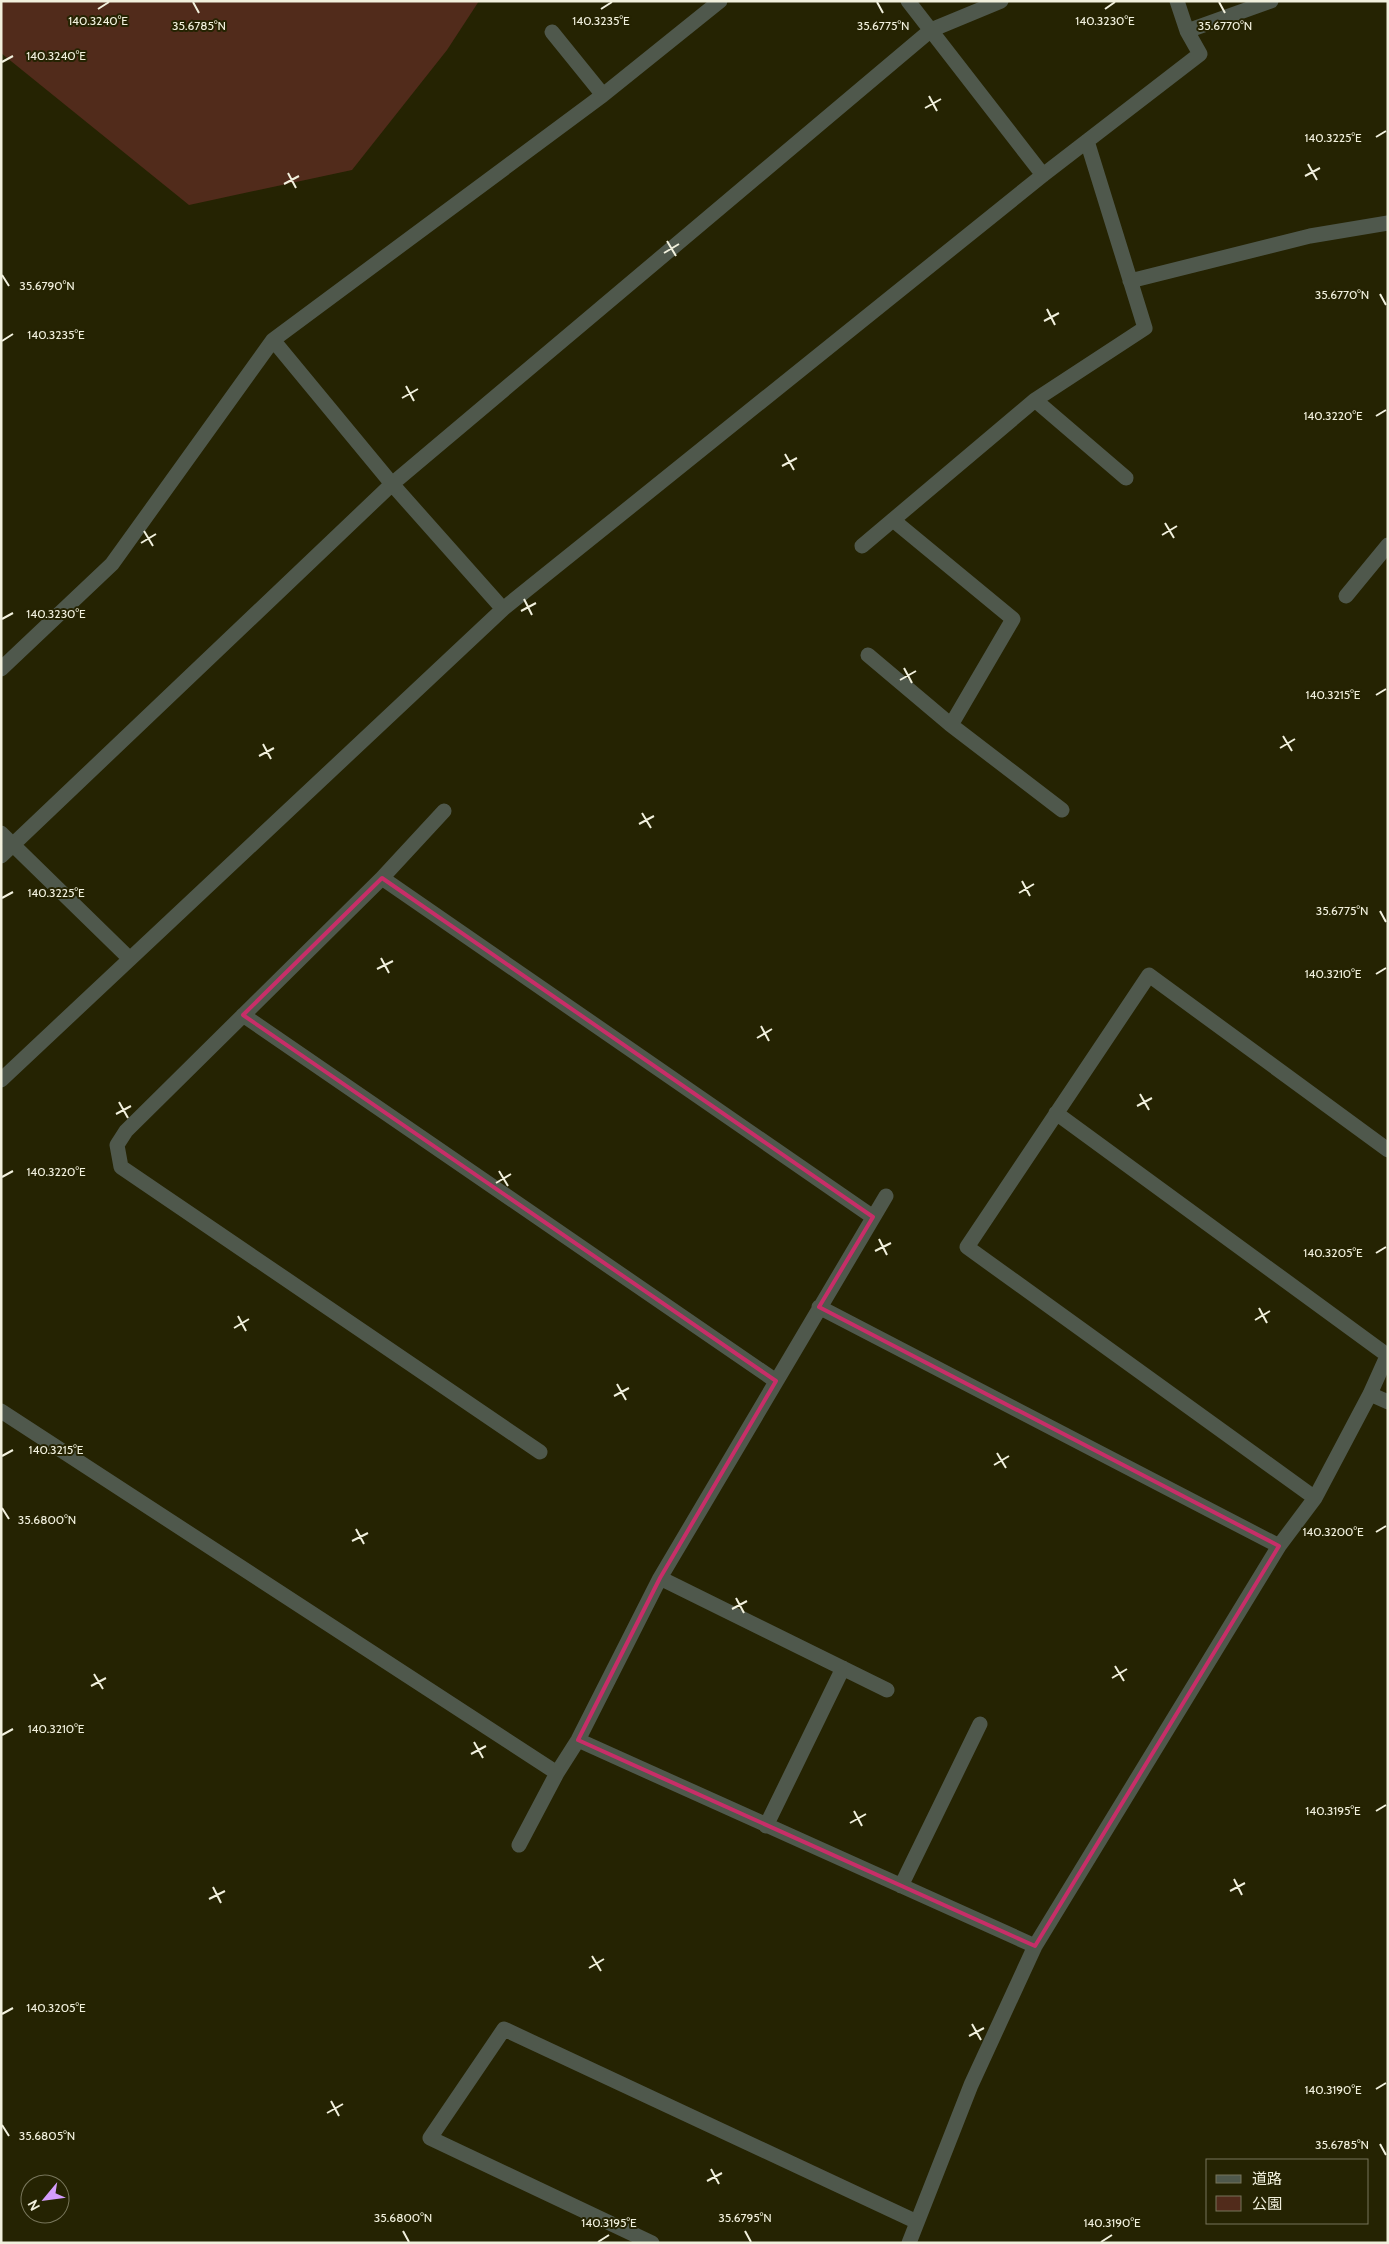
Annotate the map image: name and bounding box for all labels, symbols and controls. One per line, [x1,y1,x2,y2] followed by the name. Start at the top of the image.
[68,13,128,28] text: 140.3240°E
[572,13,630,28] text: 140.3235°E
[1075,13,1135,28] text: 140.3230°E
[172,18,226,33] text: 35.6785°N
[857,18,909,33] text: 35.6775°N
[1198,18,1252,33] text: 35.6770°N
[26,48,86,63] text: 140.3240°E
[1304,130,1362,145] text: 140.3225°E
[19,278,75,293] text: 35.6790°N
[1315,287,1369,302] text: 35.6770°N
[27,327,85,342] text: 140.3235°E
[1303,408,1363,423] text: 140.3220°E
[26,606,86,621] text: 140.3230°E
[1306,687,1361,702] text: 140.3215°E
[27,885,85,900] text: 140.3225°E
[1316,903,1368,918] text: 35.6775°N
[1305,966,1362,981] text: 140.3210°E
[26,1164,86,1179] text: 140.3220°E
[1303,1245,1363,1260] text: 140.3205°E
[29,1442,84,1457] text: 140.3215°E
[18,1512,76,1527] text: 35.6800°N
[1302,1524,1364,1539] text: 140.3200°E
[28,1721,85,1736] text: 140.3210°E
[1305,1803,1361,1818] text: 140.3195°E
[26,2000,86,2015] text: 140.3205°E
[1304,2082,1362,2097] text: 140.3190°E
[19,2128,75,2143] text: 35.6805°N
[1315,2137,1369,2152] text: 35.6785°N
[1206,2159,1369,2224] legend
[1252,2170,1282,2188] text: 道路
[20,2174,70,2224] north arrow
[1252,2195,1282,2213] text: 公園
[23,2197,44,2214] text: N
[374,2210,432,2225] text: 35.6800°N
[718,2210,772,2225] text: 35.6795°N
[581,2215,637,2230] text: 140.3195°E
[1083,2215,1141,2230] text: 140.3190°E

